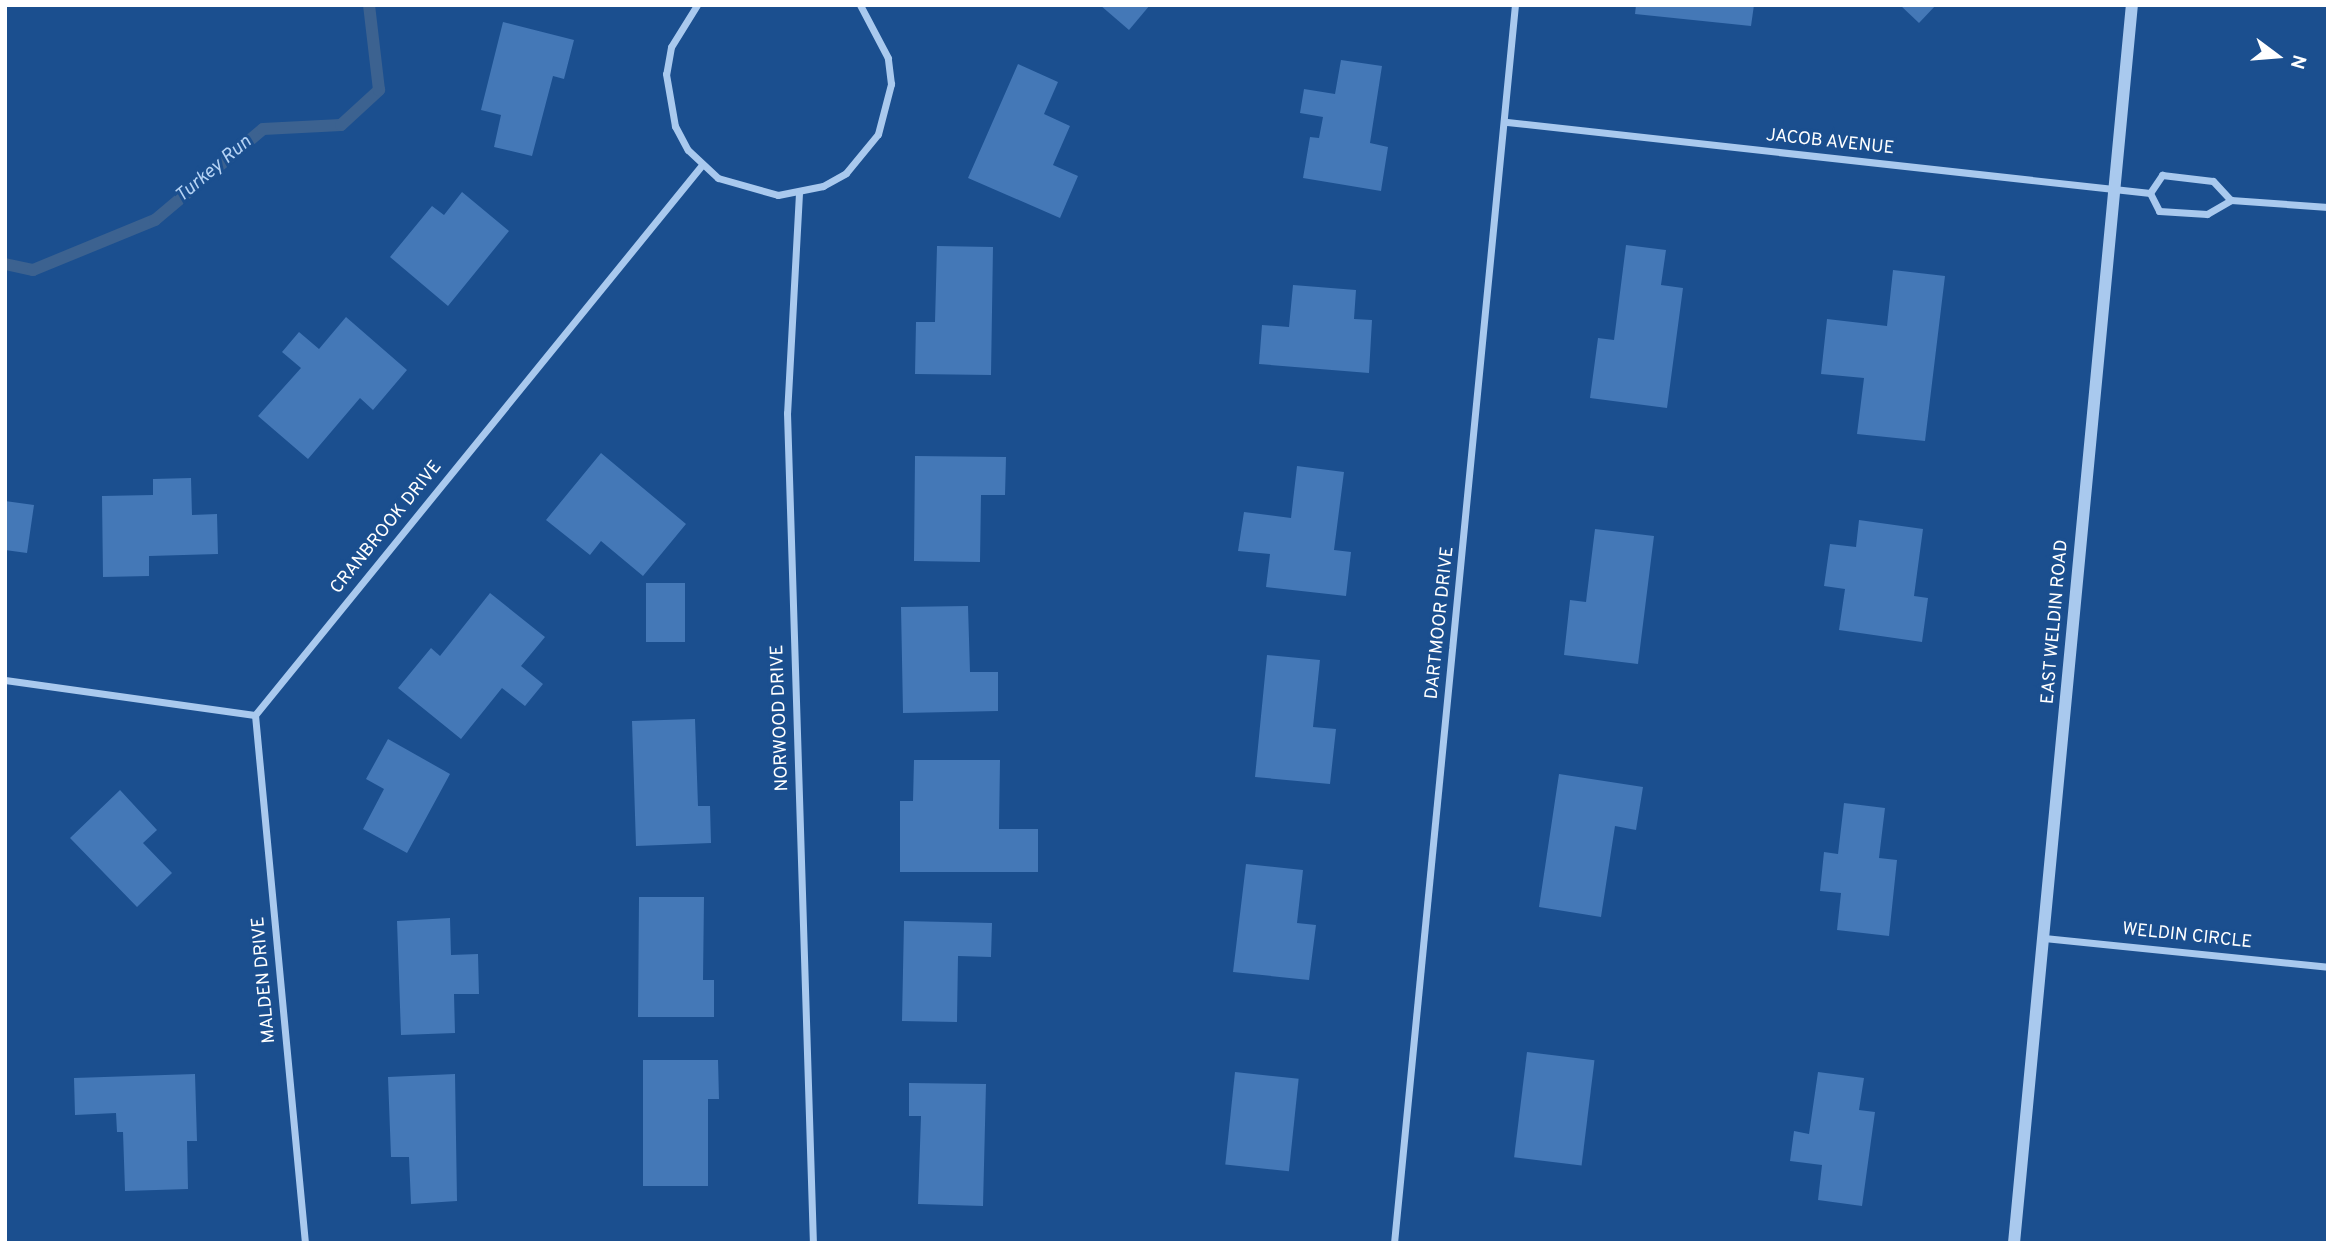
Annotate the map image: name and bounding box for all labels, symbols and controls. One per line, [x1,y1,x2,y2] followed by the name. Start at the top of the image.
[2242,21,2312,91] north arrow
[2284,52,2311,72] text: N
[1764,125,1896,161] street label: JACOB AVENUE
[171,132,257,208] water label: Turkey Run
[327,457,447,599] street label: CRANBROOK DRIVE
[2038,538,2074,706] street label: EAST WELDIN ROAD
[1422,546,1460,700] street label: DARTMOOR DRIVE
[768,644,794,792] street label: NORWOOD DRIVE
[249,916,281,1044] street label: MALDEN DRIVE
[2121,919,2253,955] street label: WELDIN CIRCLE

